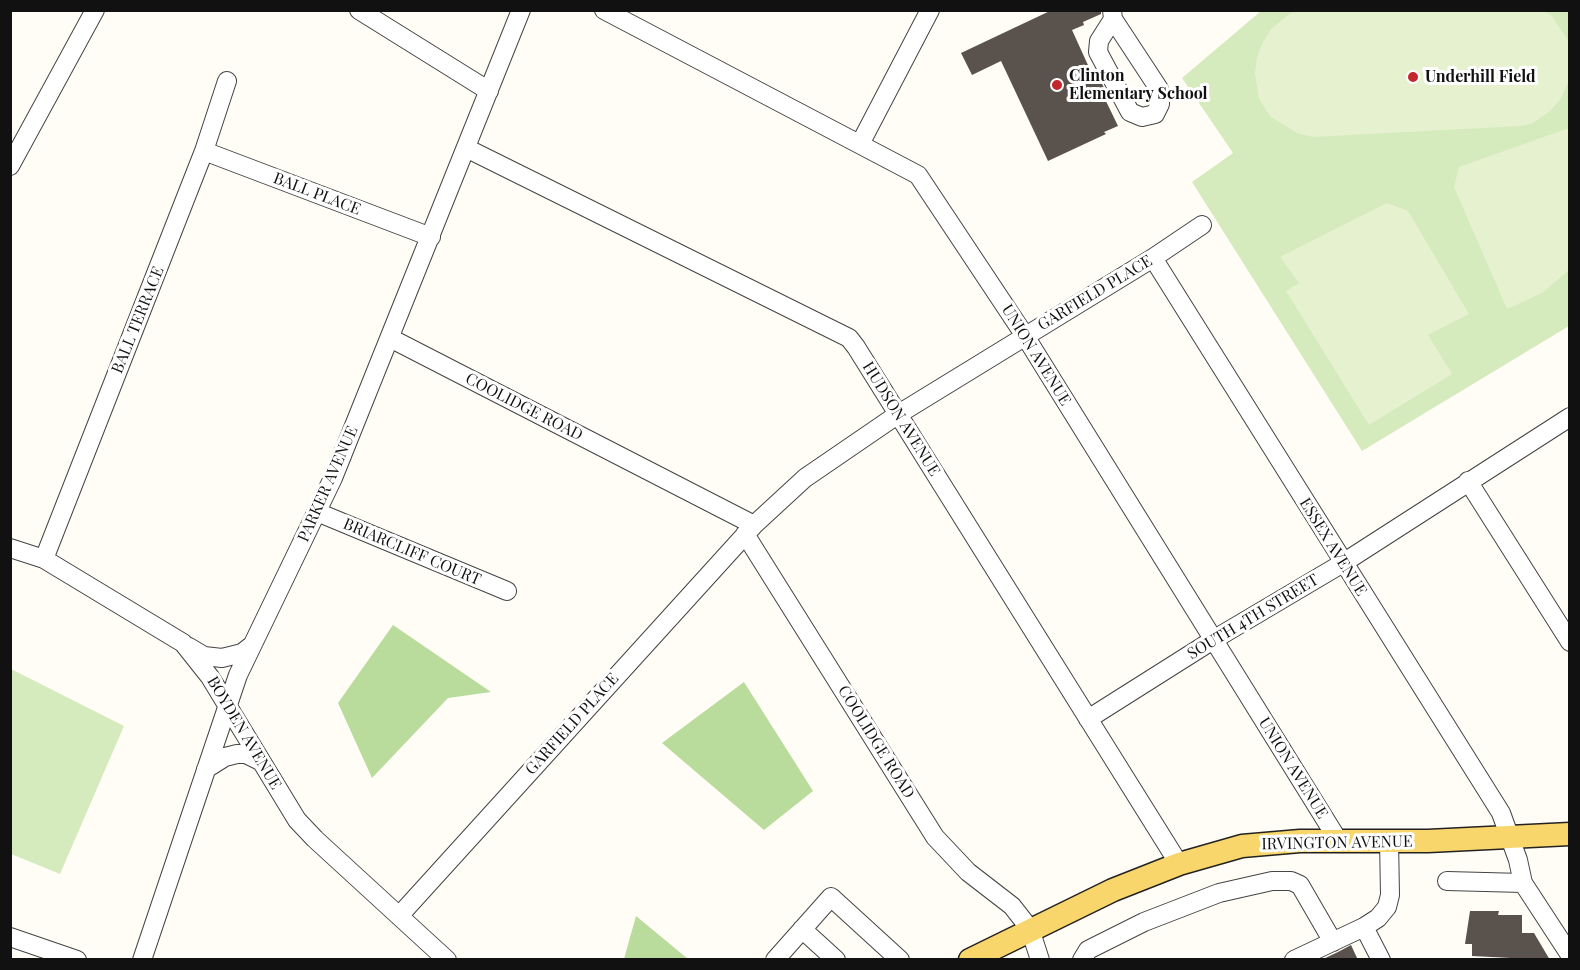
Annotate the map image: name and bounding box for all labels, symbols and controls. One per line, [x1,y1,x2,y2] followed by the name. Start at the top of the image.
[1069,66,1208,104] place label: Clinton Elementary School
[1425,67,1536,87] place label: Underhill Field
[1406,70,1420,84] marker: Underhill Field
[1050,78,1064,92] marker: Clinton Elementary School
[271,169,363,219] street label: BALL PLACE
[1034,251,1156,335] street label: GARFIELD PLACE
[108,264,168,376] street label: BALL TERRACE
[997,301,1075,409] street label: UNION AVENUE
[858,358,944,480] street label: HUDSON AVENUE
[462,369,586,445] street label: COOLIDGE ROAD
[294,423,362,545] street label: PARKER AVENUE
[1295,494,1371,600] street label: ESSEX AVENUE
[340,514,484,590] street label: BRIARCLIFF COURT
[1184,570,1322,664] street label: SOUTH 4TH STREET
[521,669,623,779] street label: GARFIELD PLACE
[203,673,285,793] street label: BOYDEN AVENUE
[834,682,918,802] street label: COOLIDGE ROAD
[1254,714,1332,822] street label: UNION AVENUE
[1261,832,1413,854] street label: IRVINGTON AVENUE

